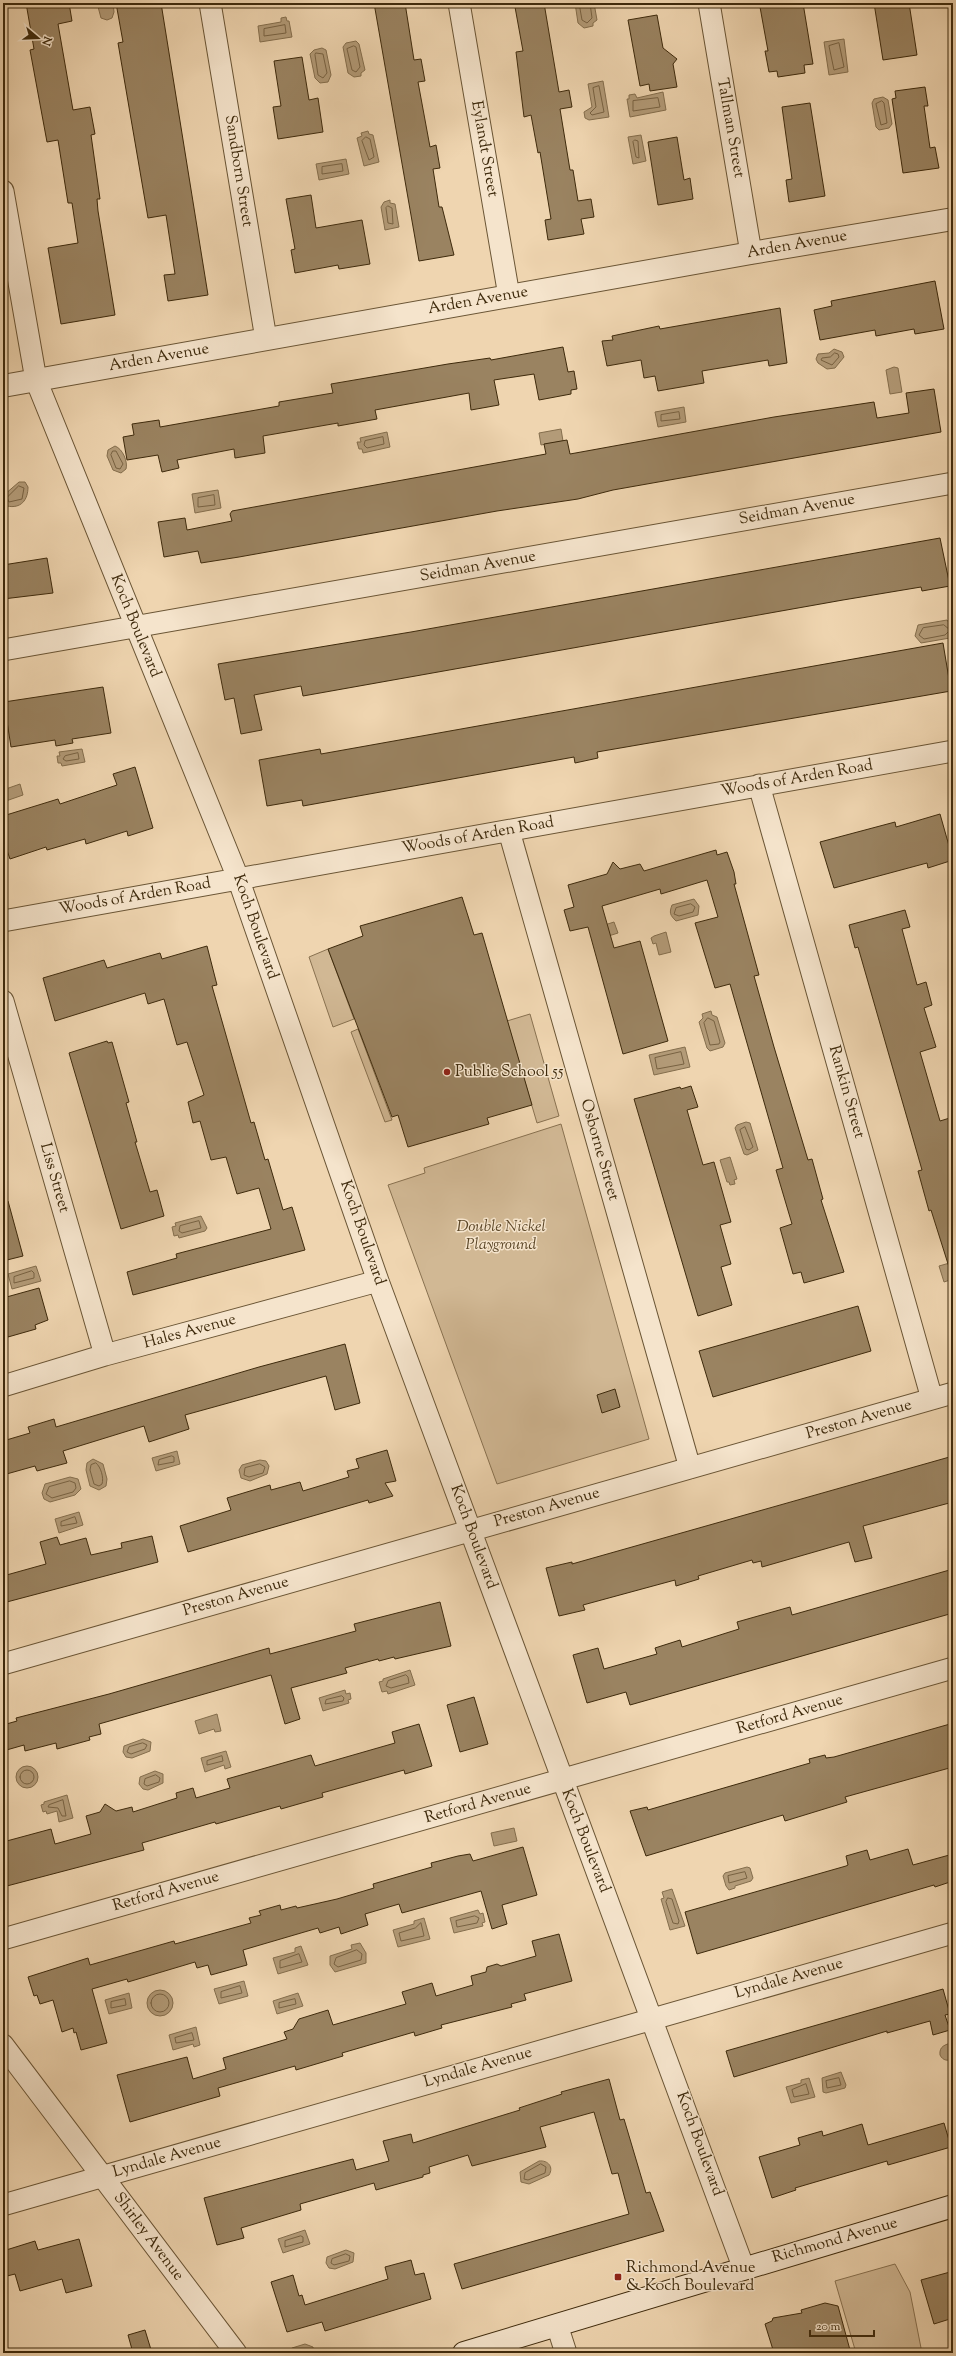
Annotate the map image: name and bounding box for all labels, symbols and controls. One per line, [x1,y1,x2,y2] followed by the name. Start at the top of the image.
[18,18,58,58] north arrow
[37,33,56,48] text: N
[710,76,750,180] street label: Tallman Street
[464,99,504,200] street label: Eylandt Street
[218,113,258,229] street label: Sandborn Street
[745,225,849,265] street label: Arden Avenue
[426,281,530,321] street label: Arden Avenue
[107,338,211,378] street label: Arden Avenue
[737,488,857,532] street label: Seidman Avenue
[418,545,538,589] street label: Seidman Avenue
[104,571,166,681] street label: Koch Boulevard
[719,754,875,804] street label: Woods of Arden Road
[400,811,556,861] street label: Woods of Arden Road
[226,871,284,983] street label: Koch Boulevard
[57,872,213,922] street label: Woods of Arden Road
[822,1043,870,1142] street label: Rankin Street
[455,1061,564,1084] place label: Public School 55
[442,1067,452,1077] marker: Public School 55
[574,1096,625,1204] street label: Osborne Street
[33,1140,75,1216] street label: Liss Street
[333,1177,391,1289] street label: Koch Boulevard
[456,1216,546,1257] park label: Double Nickel Playground
[141,1309,239,1355] street label: Hales Avenue
[803,1394,915,1446] street label: Preston Avenue
[443,1482,503,1592] street label: Koch Boulevard
[491,1482,603,1534] street label: Preston Avenue
[180,1571,292,1623] street label: Preston Avenue
[734,1689,846,1741] street label: Retford Avenue
[422,1778,534,1830] street label: Retford Avenue
[555,1786,615,1896] street label: Koch Boulevard
[110,1866,222,1918] street label: Retford Avenue
[732,1953,846,2005] street label: Lyndale Avenue
[421,2042,535,2094] street label: Lyndale Avenue
[669,2089,729,2199] street label: Koch Boulevard
[110,2132,224,2184] street label: Lyndale Avenue
[107,2188,189,2286] street label: Shirley Avenue
[770,2212,900,2270] street label: Richmond Avenue
[626,2257,756,2298] place label: Richmond Avenue & Koch Boulevard
[613,2272,623,2282] marker: Richmond Avenue & Koch Boulevard
[810,2312,874,2338] scale bar
[816,2318,841,2336] text: 20 m

